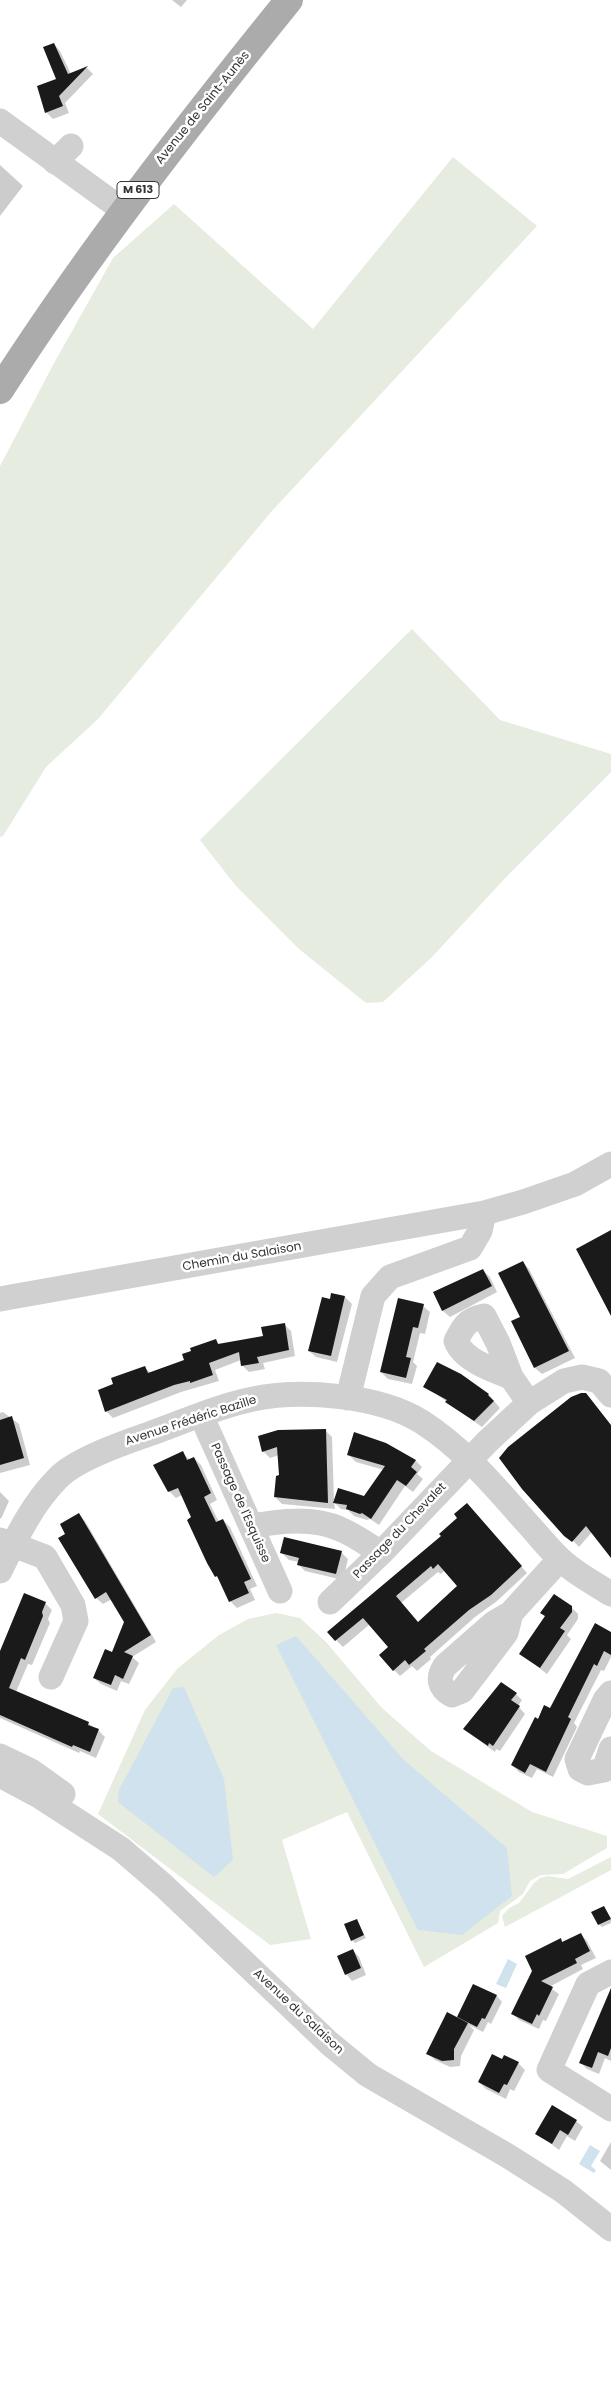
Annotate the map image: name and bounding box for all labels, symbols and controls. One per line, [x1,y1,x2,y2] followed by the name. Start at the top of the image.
[153,49,253,167] street label: Avenue de Saint-Aunès
[117,182,159,198] road number: M 613
[181,1239,303,1275] street label: Chemin du Salaison
[124,1393,258,1449] street label: Avenue Frédéric Bazille
[207,1441,273,1565] street label: Passage de l'Esquisse
[351,1480,449,1582] street label: Passage du Chevalet
[250,1966,346,2058] street label: Avenue du Salaison

